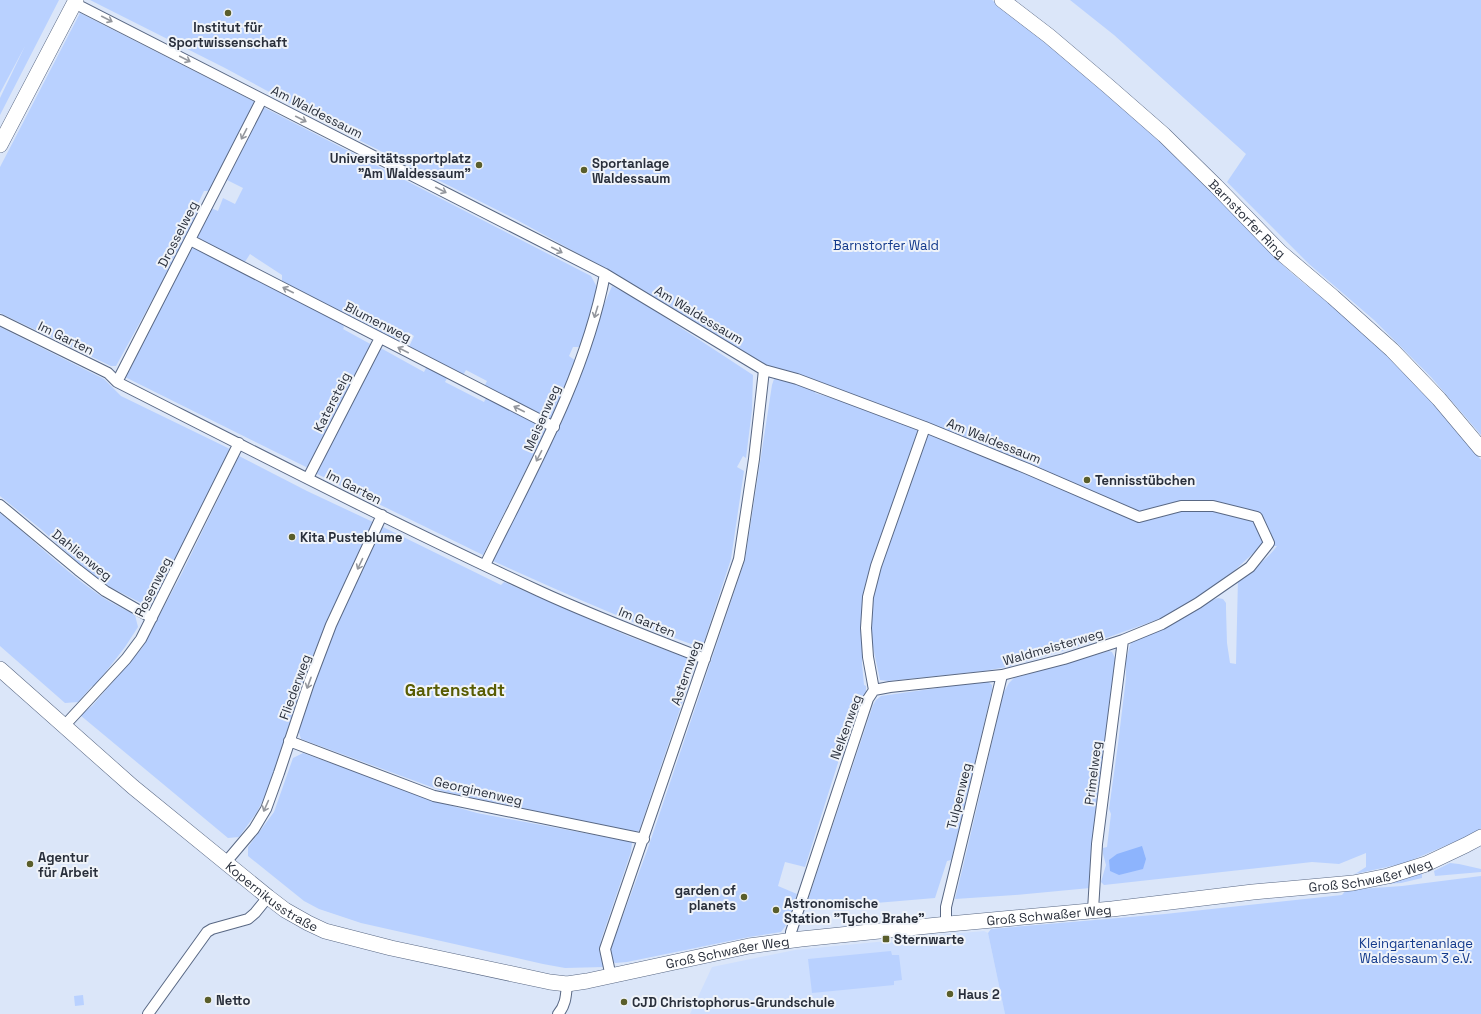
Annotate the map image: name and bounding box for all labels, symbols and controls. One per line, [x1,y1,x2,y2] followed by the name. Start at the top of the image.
[223,8,233,18] marker: Institut für Sportwissenschaft
[100,16,112,23] one-way arrow
[169,19,288,51] place label: Institut für Sportwissenschaft
[179,56,191,64] one-way arrow
[268,82,366,142] street label: Am Waldessaum
[294,115,306,123] one-way arrow
[240,128,248,140] one-way arrow
[330,150,471,182] place label: Universitätssportplatz "Am Waldessaum"
[592,155,670,187] place label: Sportanlage Waldessaum
[474,160,484,170] marker: Universitätssportplatz "Am Waldessaum"
[579,165,589,175] marker: Sportanlage Waldessaum
[1205,175,1289,262] street label: Barnstorfer Ring
[435,187,447,195] one-way arrow
[154,198,202,270] street label: Drosselweg
[833,237,939,254] park label: Barnstorfer Wald
[551,246,563,254] one-way arrow
[651,282,747,348] street label: Am Waldessaum
[282,286,294,294] one-way arrow
[342,298,414,346] street label: Blumenweg
[592,305,599,318] one-way arrow
[35,317,97,359] street label: Im Garten
[397,346,409,353] one-way arrow
[310,369,354,435] street label: Katersteig
[520,382,564,454] street label: Meisenweg
[513,405,525,412] one-way arrow
[944,414,1044,468] street label: Am Waldessaum
[535,450,542,462] one-way arrow
[323,466,385,508] street label: Im Garten
[1095,472,1195,489] place label: Tennisstübchen
[1082,475,1092,485] marker: Tennisstübchen
[49,526,115,584] street label: Dahlienweg
[300,529,402,546] place label: Kita Pusteblume
[287,532,297,542] marker: Kita Pusteblume
[131,554,175,620] street label: Rosenweg
[356,557,363,569] one-way arrow
[616,603,678,641] street label: Im Garten
[1001,625,1105,669] street label: Waldmeisterweg
[667,638,705,708] street label: Asternweg
[275,652,315,722] street label: Fliederweg
[305,677,313,689] one-way arrow
[405,679,505,701] district label: Gartenstadt
[826,692,866,762] street label: Nelkenweg
[1081,740,1105,806] street label: Primelweg
[943,761,975,831] street label: Tulpenweg
[432,773,524,809] street label: Georginenweg
[262,800,270,812] one-way arrow
[38,849,99,881] place label: Agentur für Arbeit
[1308,854,1435,895] street label: Groß Schwaßer Weg
[222,857,321,935] street label: Kopernikusstraße
[25,859,35,869] marker: Agentur für Arbeit
[675,882,736,914] place label: garden of planets
[739,892,749,902] marker: garden of planets
[784,895,925,927] place label: Astronomische Station "Tycho Brahe"
[986,901,1112,929] street label: Groß Schwaßer Weg
[771,905,781,915] marker: Astronomische Station "Tycho Brahe"
[894,931,964,948] place label: Sternwarte
[664,932,790,972] street label: Groß Schwaßer Weg
[881,934,891,944] marker: Sternwarte
[1359,935,1473,967] park label: Kleingartenanlage Waldessaum 3 e.V.
[958,986,1000,1003] place label: Haus 2
[945,989,955,999] marker: Haus 2
[216,992,250,1009] place label: Netto
[632,994,835,1011] place label: CJD Christophorus-Grundschule
[203,995,213,1005] marker: Netto
[619,997,629,1007] marker: CJD Christophorus-Grundschule

